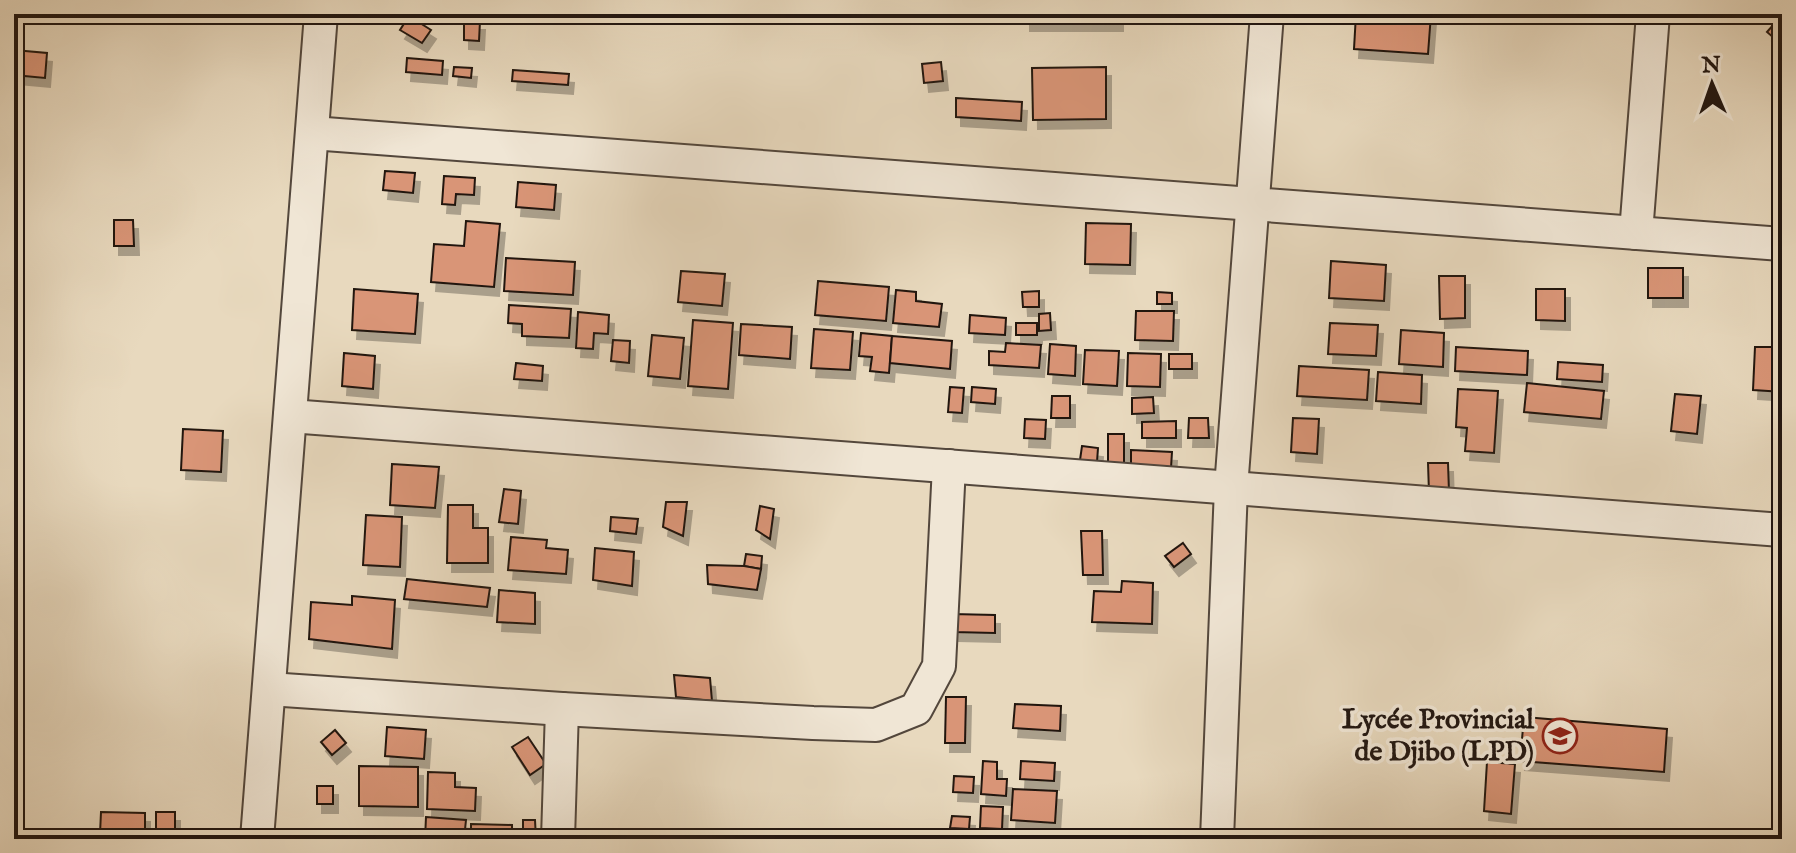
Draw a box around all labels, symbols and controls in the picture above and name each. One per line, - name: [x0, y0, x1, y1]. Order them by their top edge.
- north arrow: [1672, 44, 1752, 124]
- text: N: [1700, 52, 1721, 80]
- place label: Lycée Provincial de Djibo (LPD): [1342, 703, 1535, 770]
- school or university icon: Lycée Provincial de Djibo (LPD): [1541, 717, 1579, 755]

